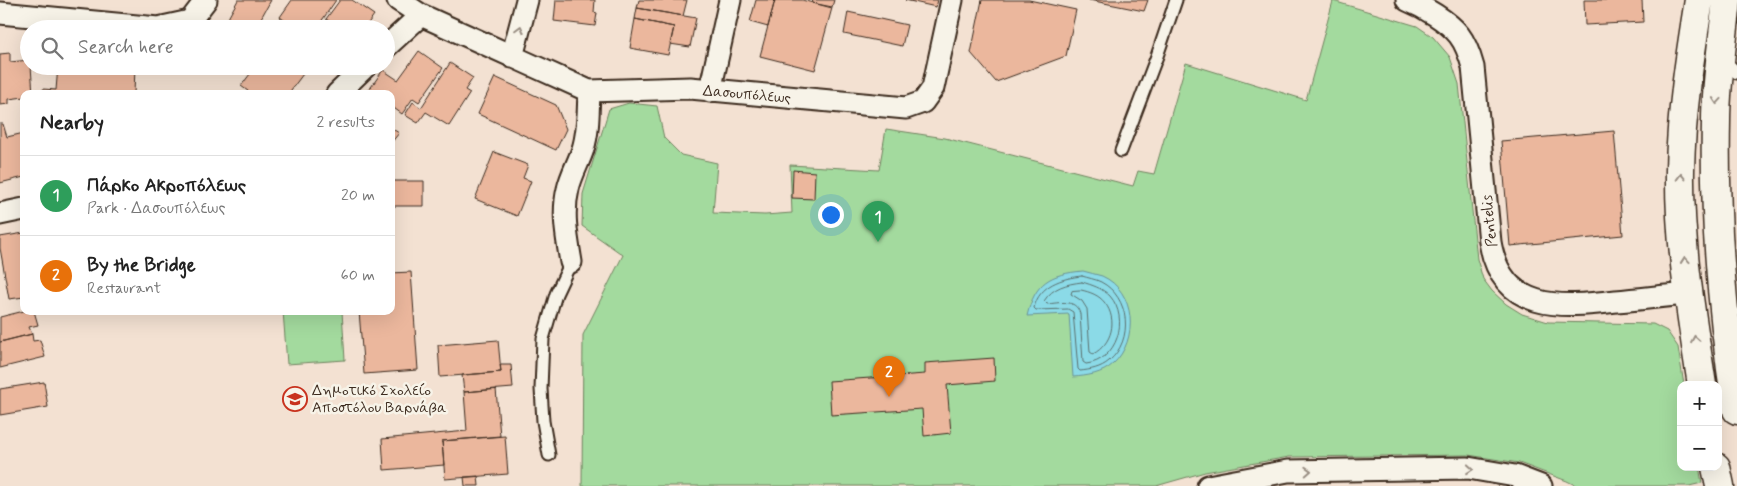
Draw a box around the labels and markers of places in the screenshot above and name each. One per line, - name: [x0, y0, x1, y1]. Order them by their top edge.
- pin: 1: [862, 201, 894, 242]
- pin: 2: [873, 356, 905, 397]
- place label: Δημοτικό Σχολείο Αποστόλου Βαρνάβα: [312, 381, 447, 418]
- school or university icon: Δημοτικό Σχολείο Αποστόλου Βαρνάβα: [282, 386, 308, 412]

